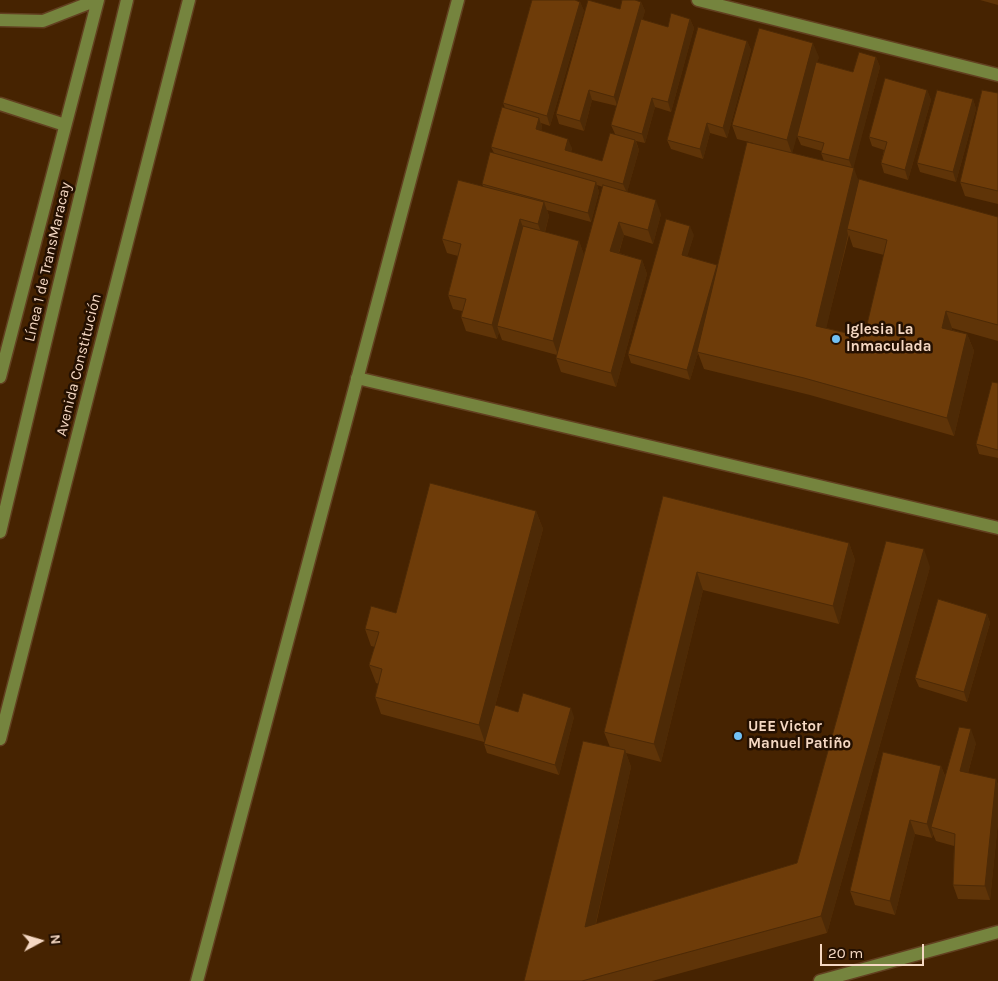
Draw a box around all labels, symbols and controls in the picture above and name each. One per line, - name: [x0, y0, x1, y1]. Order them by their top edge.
- street label: Línea 1 de TransMaracay: [21, 180, 75, 344]
- street label: Avenida Constitución: [53, 292, 105, 438]
- place label: Iglesia La Inmaculada: [846, 321, 932, 356]
- marker: Iglesia La Inmaculada: [830, 333, 842, 345]
- place label: UEE Victor Manuel Patiño: [748, 718, 851, 753]
- marker: UEE Victor Manuel Patiño: [732, 730, 744, 742]
- north arrow: [15, 916, 65, 966]
- text: N: [46, 933, 64, 945]
- scale bar: [823, 934, 927, 966]
- text: 20 m: [828, 944, 863, 962]

